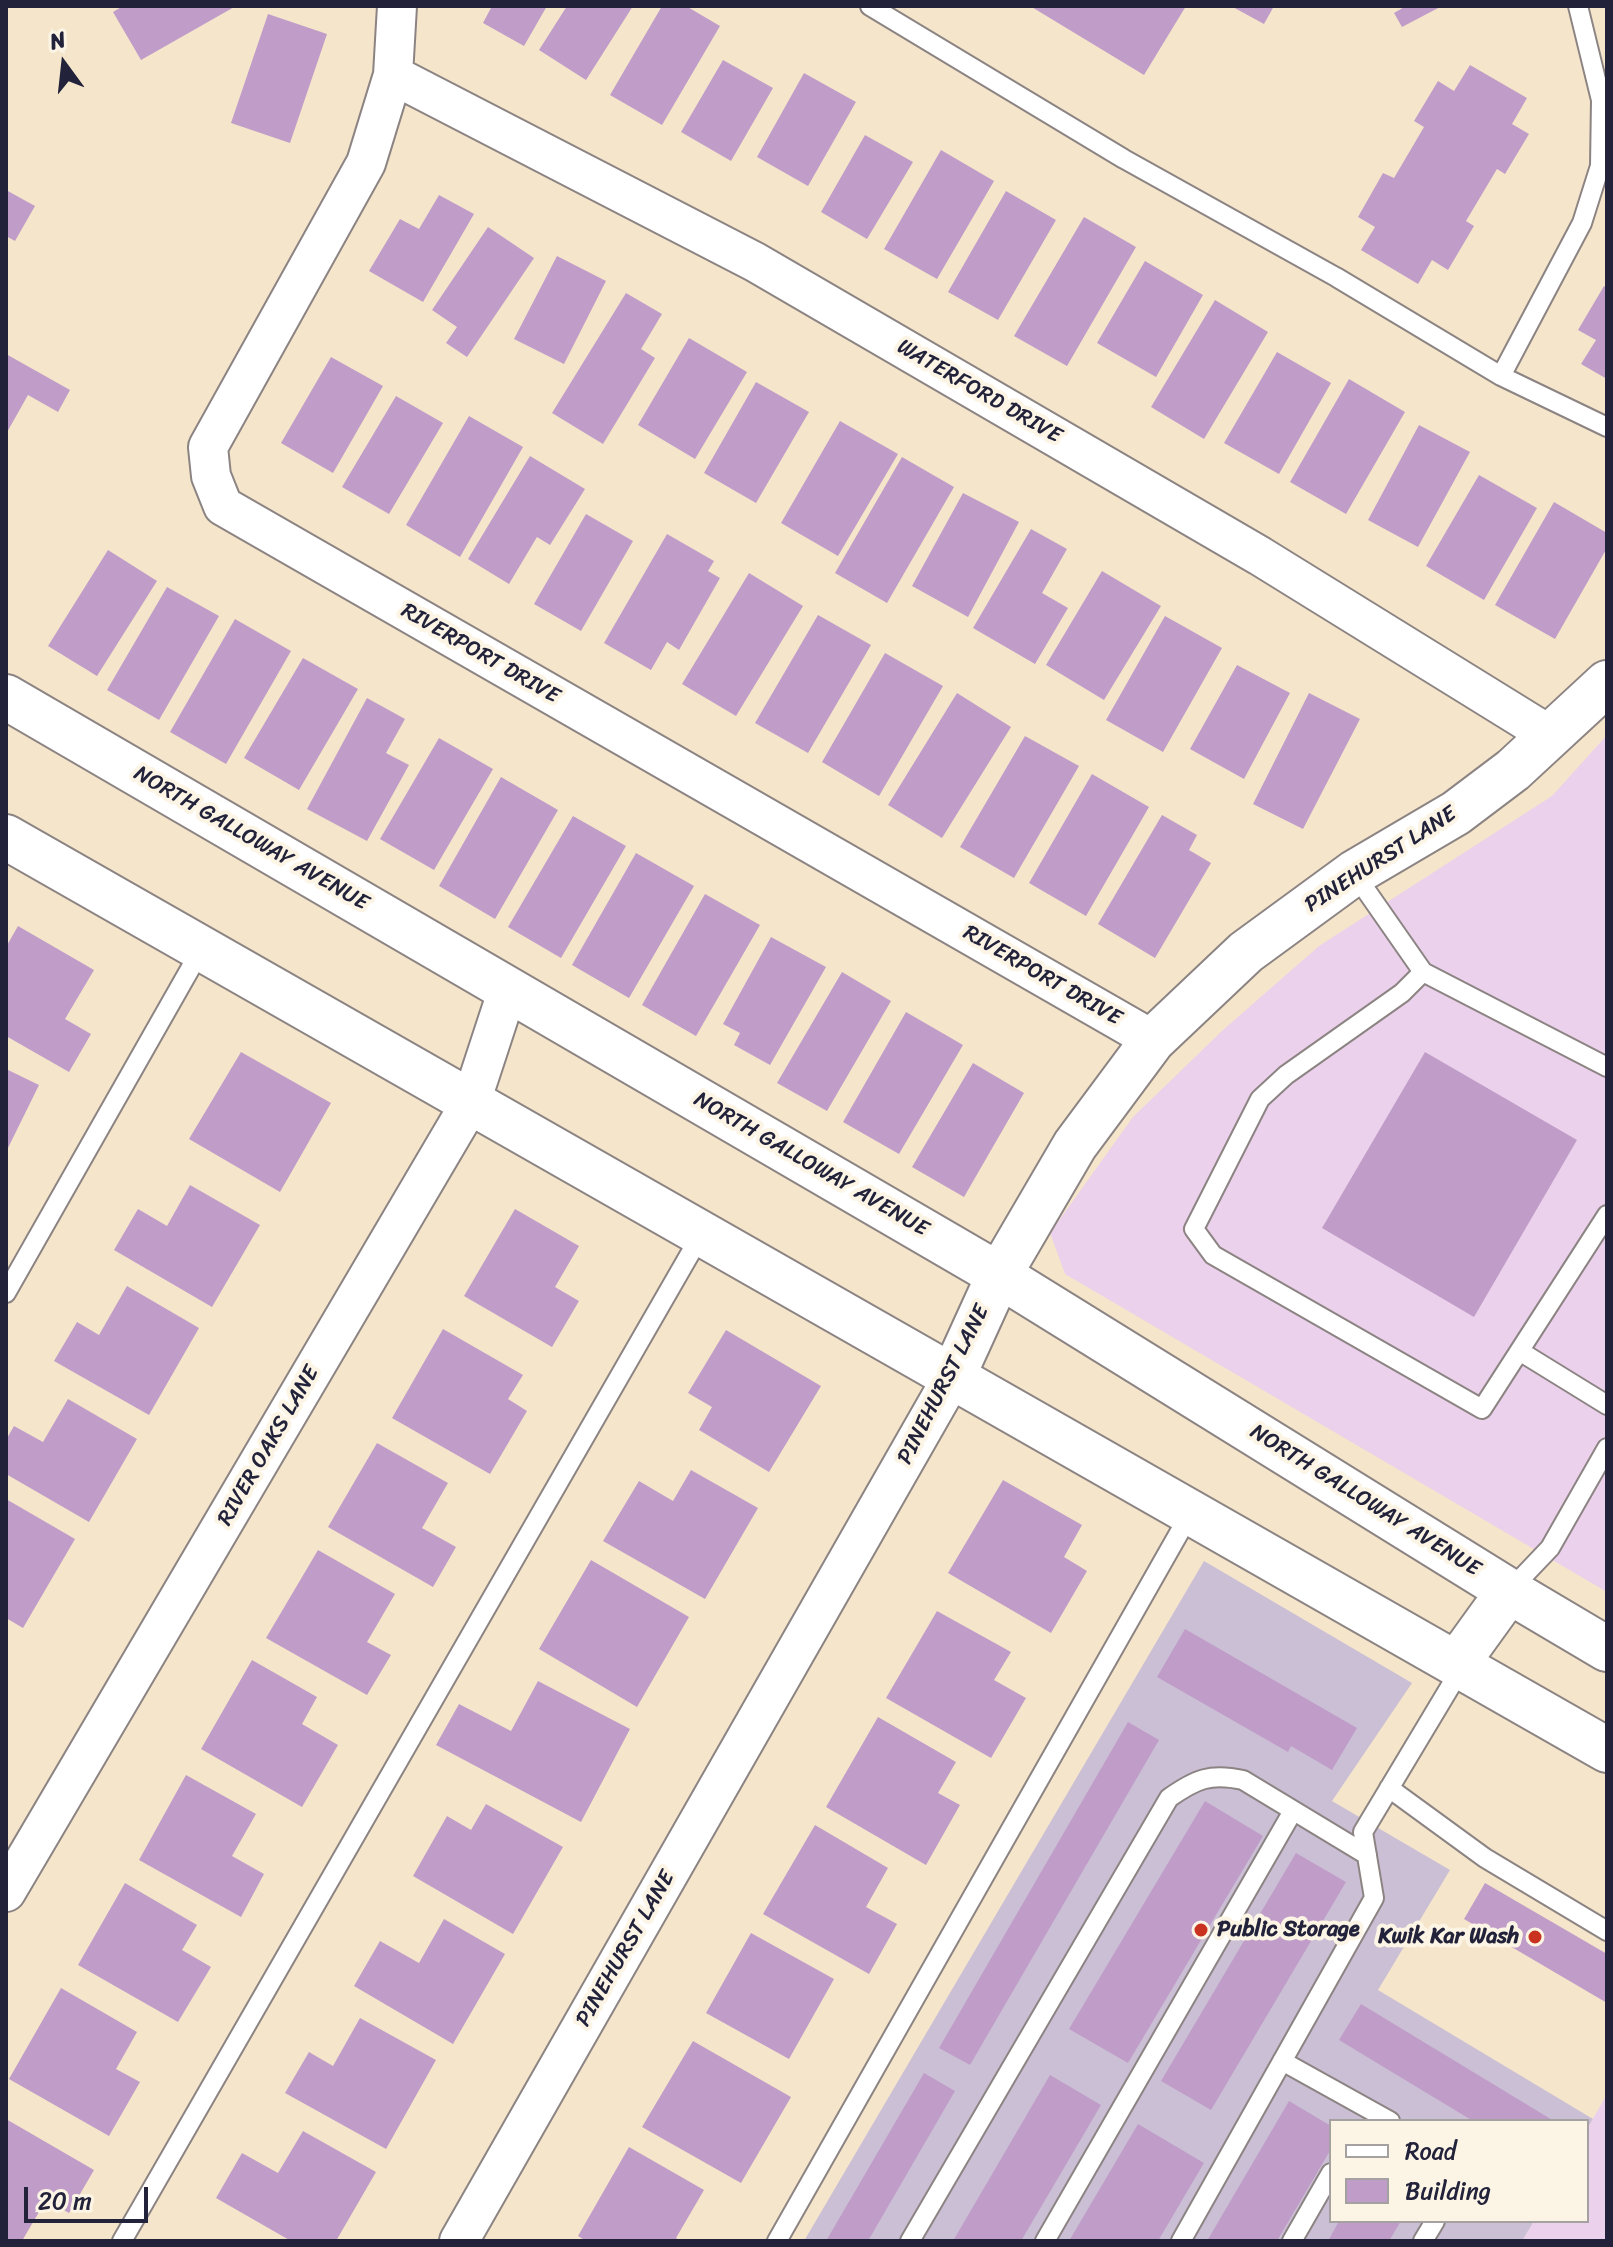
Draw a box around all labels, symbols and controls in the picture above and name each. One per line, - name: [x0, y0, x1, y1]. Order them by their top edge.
- text: N: [45, 20, 70, 61]
- north arrow: [24, 24, 104, 104]
- street label: WATERFORD DRIVE: [892, 334, 1066, 450]
- street label: RIVERPORT DRIVE: [396, 598, 564, 710]
- street label: NORTH GALLOWAY AVENUE: [129, 761, 373, 917]
- street label: PINEHURST LANE: [1300, 801, 1462, 919]
- street label: RIVERPORT DRIVE: [958, 920, 1126, 1032]
- street label: NORTH GALLOWAY AVENUE: [689, 1087, 933, 1243]
- street label: PINEHURST LANE: [892, 1301, 996, 1469]
- street label: RIVER OAKS LANE: [213, 1361, 325, 1531]
- street label: NORTH GALLOWAY AVENUE: [1245, 1419, 1485, 1583]
- street label: PINEHURST LANE: [571, 1866, 681, 2032]
- place label: Public Storage: [1217, 1917, 1360, 1943]
- marker: Public Storage: [1192, 1921, 1210, 1939]
- place label: Kwik Kar Wash: [1378, 1924, 1519, 1950]
- marker: Kwik Kar Wash: [1526, 1928, 1544, 1946]
- legend: [1329, 2119, 1589, 2223]
- text: Road: [1405, 2130, 1456, 2172]
- text: Building: [1405, 2170, 1491, 2212]
- scale bar: [28, 2171, 152, 2221]
- text: 20 m: [38, 2180, 92, 2222]

